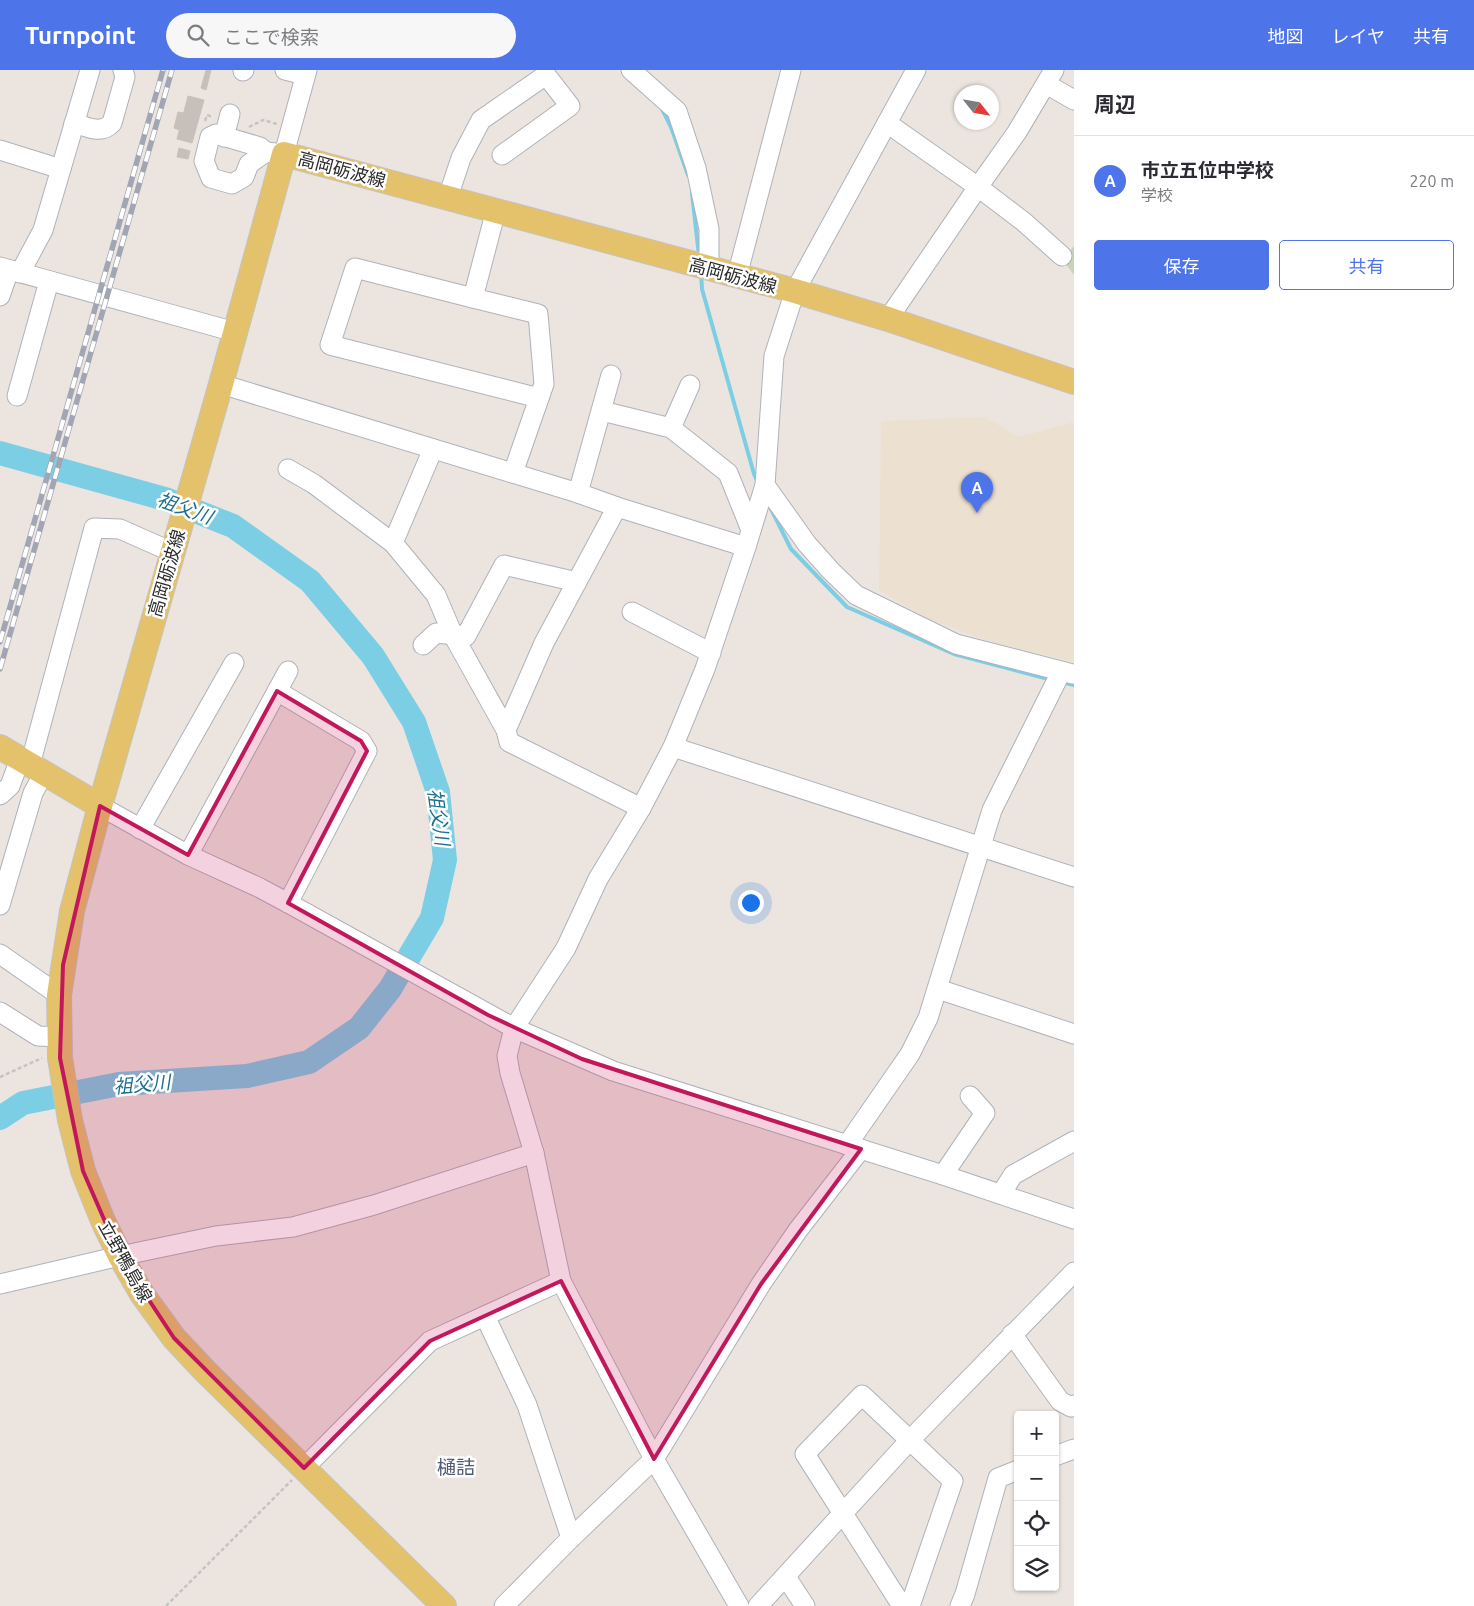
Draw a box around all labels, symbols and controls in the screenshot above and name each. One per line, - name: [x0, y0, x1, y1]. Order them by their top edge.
- search box: [166, 13, 516, 58]
- icon: search: [184, 21, 212, 49]
- text: Turnpoint: [25, 22, 136, 49]
- text: ここで検索: [224, 26, 319, 48]
- text: 地図: [1268, 26, 1304, 46]
- text: レイヤ: [1332, 26, 1385, 46]
- text: 共有: [1413, 26, 1449, 46]
- north arrow: [954, 85, 999, 130]
- text: 周辺: [1094, 92, 1136, 116]
- street label: 高岡砺波線: [296, 148, 388, 190]
- text: 市立五位中学校: [1141, 159, 1274, 181]
- text: A: [1104, 172, 1116, 190]
- text: 220 m: [1409, 172, 1454, 190]
- text: 学校: [1141, 186, 1173, 204]
- button: 保存: [1094, 240, 1269, 290]
- button: 共有: [1279, 240, 1454, 290]
- street label: 高岡砺波線: [687, 254, 779, 296]
- pin: A: [961, 472, 993, 513]
- water label: 祖父川: [154, 488, 217, 529]
- street label: 高岡砺波線: [144, 527, 188, 619]
- water label: 祖父川: [424, 787, 454, 849]
- your location: [738, 890, 764, 916]
- water label: 祖父川: [113, 1070, 173, 1097]
- street label: 立野鴨島線: [95, 1217, 157, 1305]
- map controls: [1014, 1411, 1059, 1591]
- button: +: [1014, 1411, 1059, 1456]
- district label: 樋詰: [437, 1456, 475, 1478]
- button: −: [1014, 1456, 1059, 1501]
- button: locate: [1014, 1501, 1059, 1546]
- button: layers: [1014, 1546, 1059, 1591]

